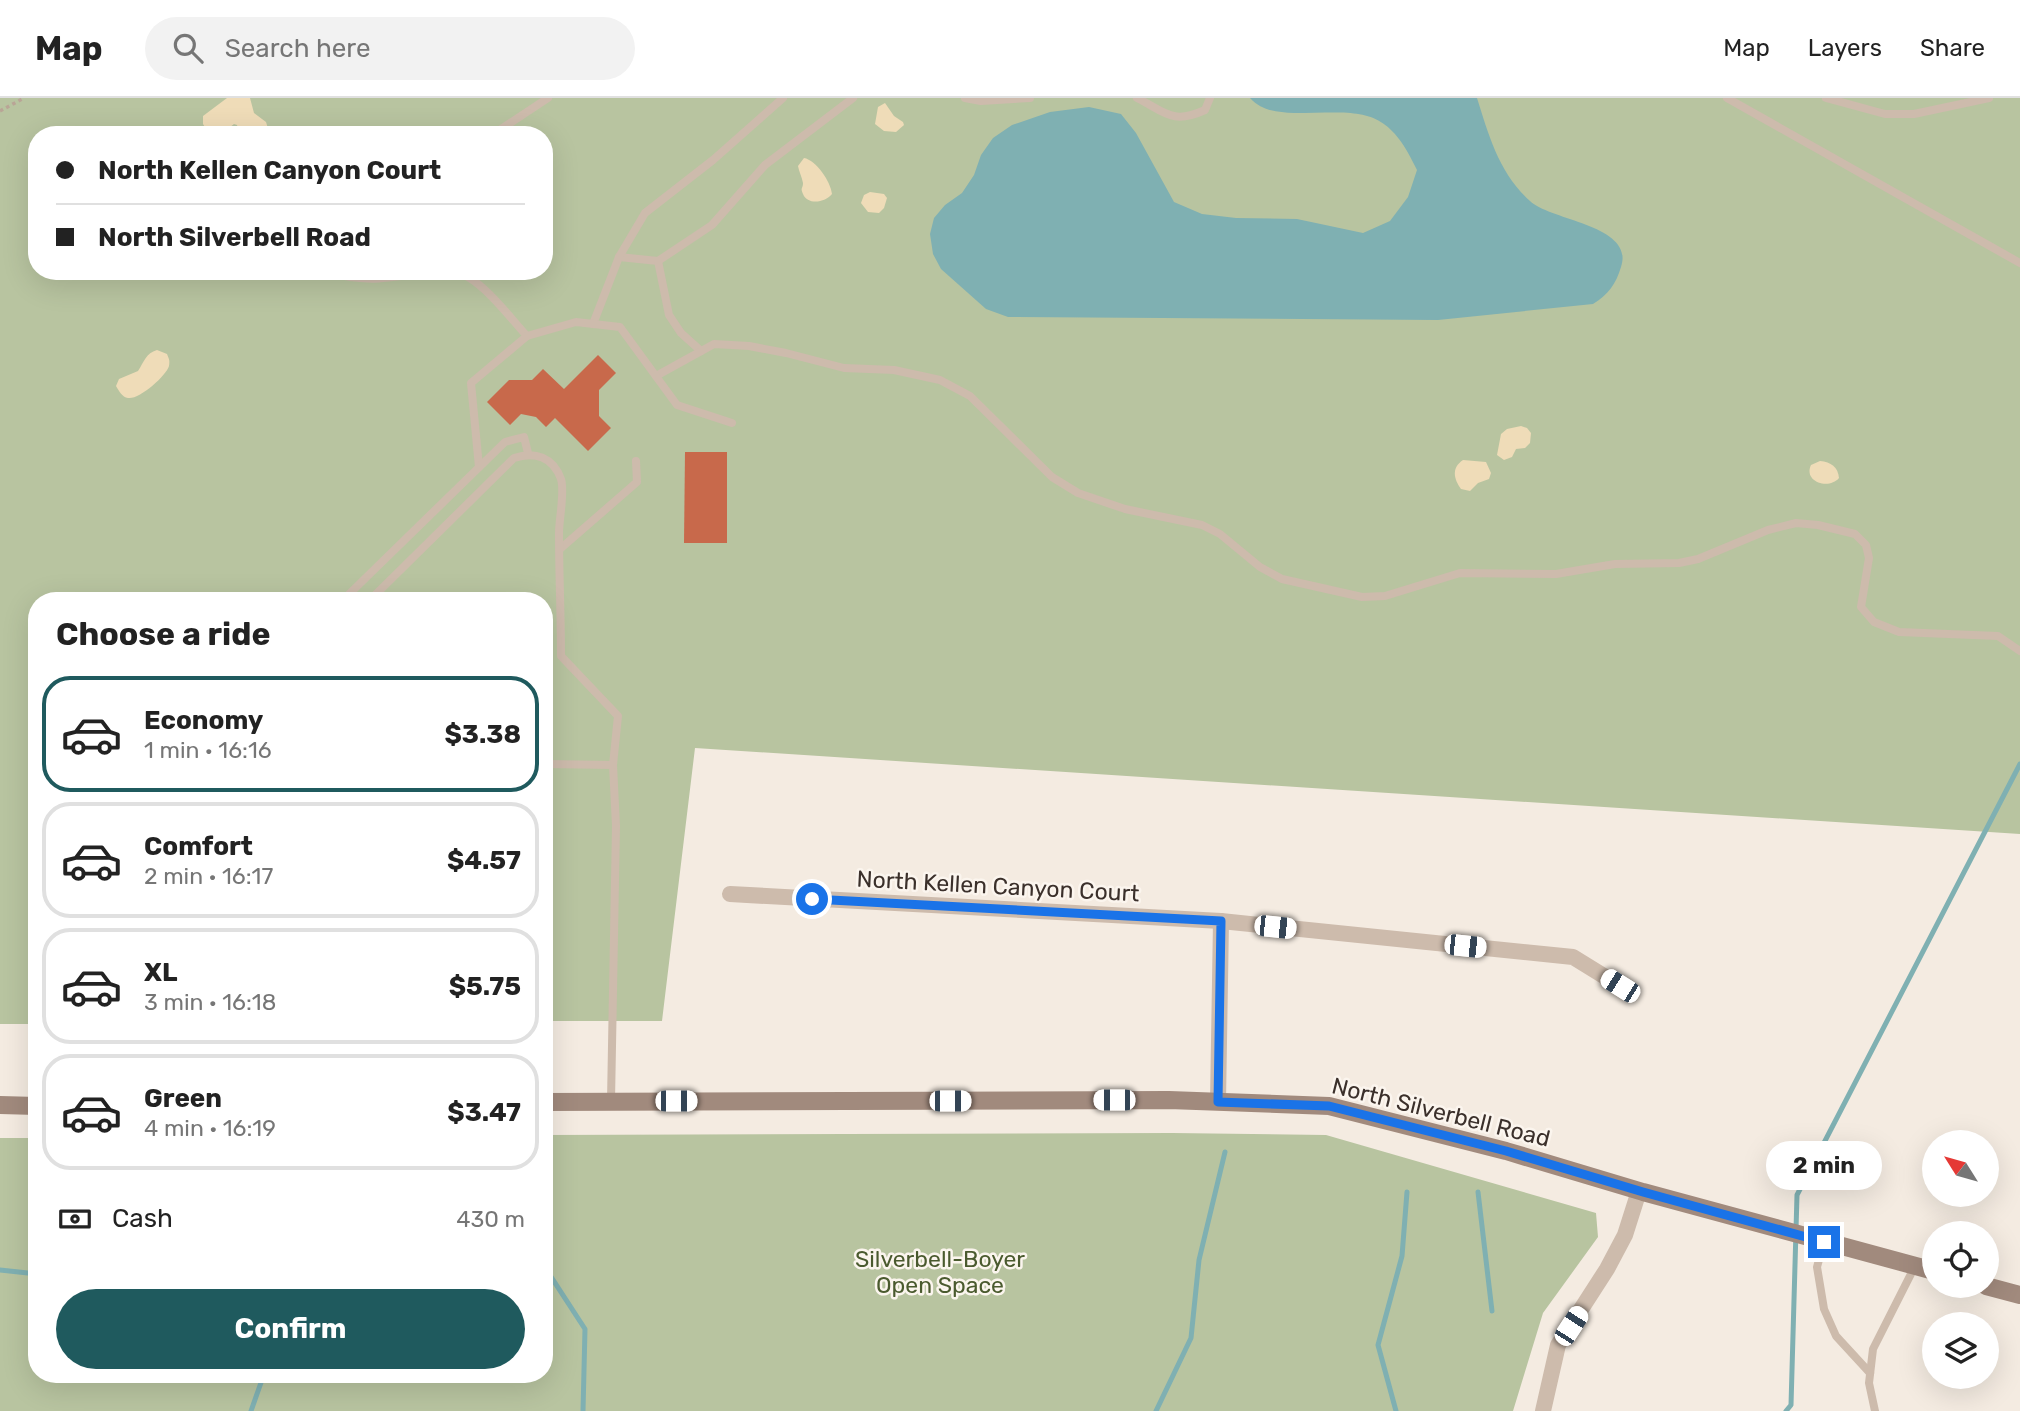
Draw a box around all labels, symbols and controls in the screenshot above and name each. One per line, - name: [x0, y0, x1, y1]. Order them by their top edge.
- search box: [145, 17, 635, 80]
- text: Map: [35, 29, 103, 68]
- icon: search: [169, 29, 207, 67]
- text: Search here: [225, 33, 370, 64]
- text: Map: [1723, 34, 1770, 62]
- text: Layers: [1808, 34, 1882, 62]
- text: Share: [1920, 34, 1985, 62]
- text: North Kellen Canyon Court: [98, 155, 441, 186]
- text: North Silverbell Road: [98, 222, 371, 253]
- text: Choose a ride: [56, 615, 270, 653]
- icon: car: [60, 703, 123, 766]
- text: Economy: [144, 705, 263, 736]
- text: $3.38: [444, 719, 521, 750]
- text: 1 min · 16:16: [144, 736, 272, 764]
- icon: car: [60, 829, 123, 892]
- text: Comfort: [144, 831, 253, 862]
- text: $4.57: [447, 845, 521, 876]
- text: 2 min · 16:17: [144, 862, 273, 890]
- street label: North Kellen Canyon Court: [856, 865, 1140, 907]
- route start: [796, 883, 828, 915]
- car: [1254, 914, 1297, 940]
- car: [1444, 933, 1487, 959]
- icon: car: [60, 955, 123, 1018]
- text: XL: [144, 957, 177, 988]
- car: [1597, 966, 1644, 1006]
- text: $5.75: [449, 971, 521, 1002]
- text: 3 min · 16:18: [144, 988, 276, 1016]
- street label: North Silverbell Road: [1329, 1071, 1553, 1153]
- icon: car: [60, 1081, 123, 1144]
- text: Green: [144, 1083, 222, 1114]
- car: [1094, 1090, 1136, 1111]
- car: [656, 1091, 698, 1112]
- car: [930, 1091, 972, 1112]
- text: $3.47: [447, 1097, 521, 1128]
- text: 4 min · 16:19: [144, 1114, 276, 1142]
- north arrow: [1922, 1130, 1998, 1208]
- map controls: [1922, 1130, 1999, 1389]
- callout: 2 min: [1766, 1140, 1882, 1190]
- text: 2 min: [1793, 1151, 1855, 1179]
- icon: cash: [56, 1200, 94, 1238]
- text: Cash: [112, 1203, 173, 1234]
- text: 430 m: [456, 1205, 525, 1233]
- button: locate: [1922, 1221, 1999, 1298]
- route end: [1808, 1226, 1840, 1258]
- park label: Silverbell-Boyer Open Space: [855, 1245, 1025, 1299]
- button: Confirm: [56, 1289, 525, 1369]
- car: [1551, 1303, 1592, 1349]
- button: layers: [1922, 1312, 1999, 1389]

